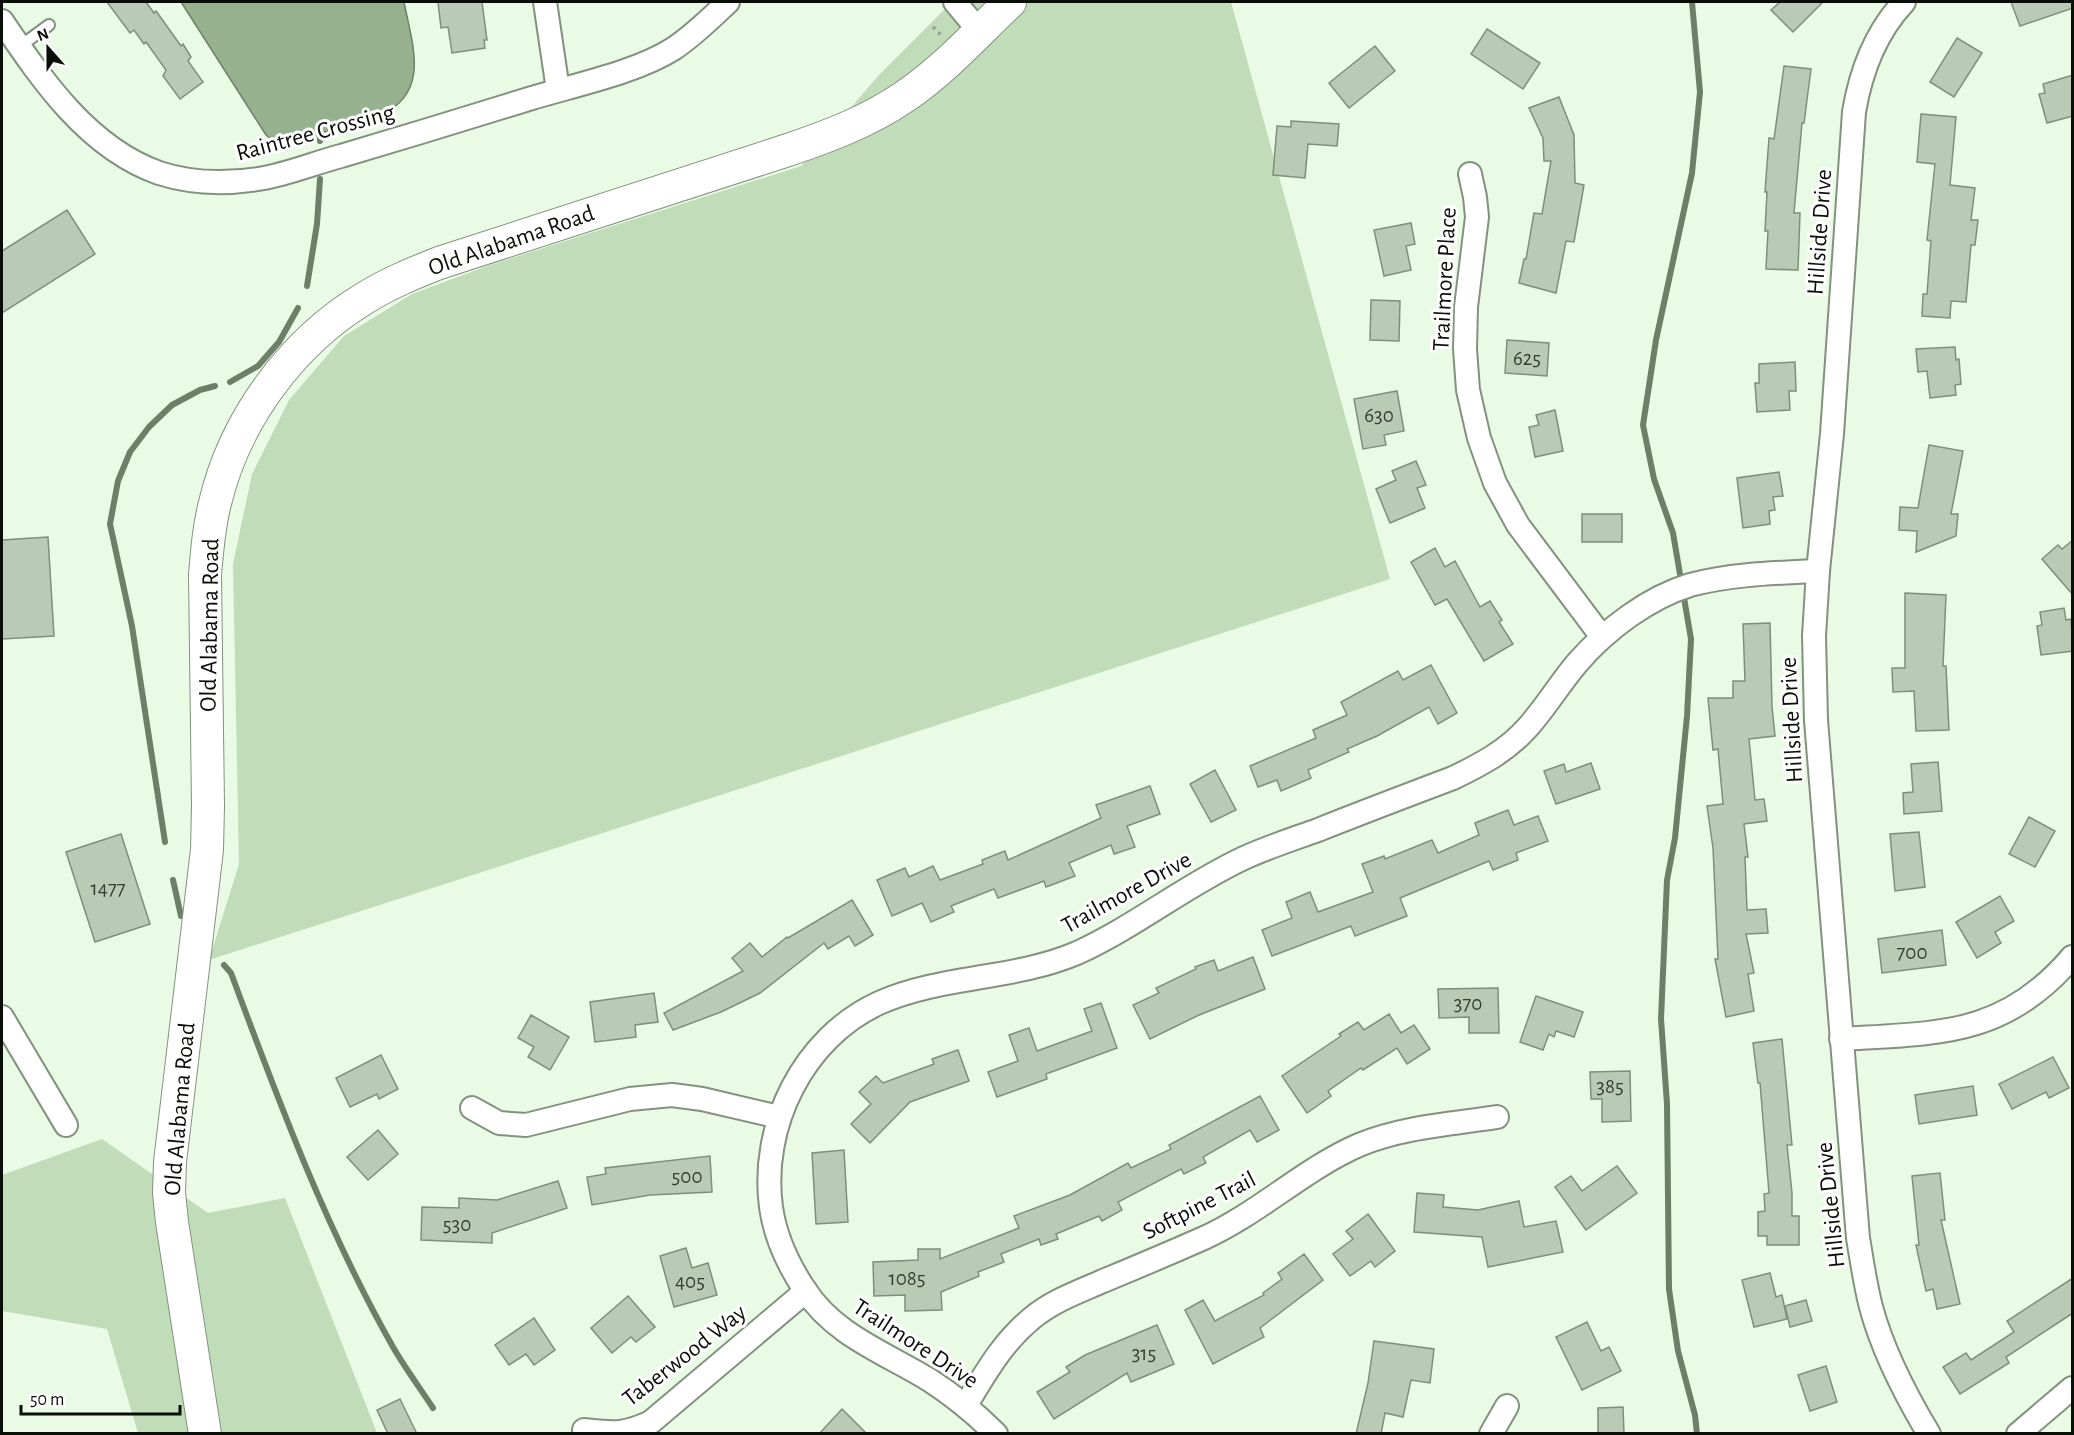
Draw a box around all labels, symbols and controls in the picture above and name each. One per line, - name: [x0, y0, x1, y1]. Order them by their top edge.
- north arrow: [18, 18, 78, 78]
- text: N: [35, 25, 51, 44]
- street label: Raintree Crossing: [234, 100, 397, 166]
- street label: Hillside Drive: [1804, 168, 1836, 296]
- street label: Old Alabama Road: [425, 201, 597, 281]
- street label: Trailmore Place: [1429, 207, 1461, 352]
- house number: 625: [1513, 348, 1541, 369]
- house number: 630: [1364, 405, 1394, 426]
- street label: Old Alabama Road: [196, 538, 224, 712]
- street label: Hillside Drive: [1777, 656, 1807, 784]
- street label: Trailmore Drive: [1058, 847, 1195, 938]
- house number: 1477: [91, 878, 126, 899]
- house number: 700: [1897, 942, 1927, 963]
- house number: 370: [1454, 993, 1482, 1014]
- street label: Old Alabama Road: [160, 1022, 200, 1197]
- house number: 385: [1596, 1076, 1624, 1097]
- street label: Hillside Drive: [1812, 1141, 1850, 1269]
- house number: 500: [672, 1166, 702, 1187]
- street label: Softpine Trail: [1139, 1167, 1260, 1245]
- house number: 530: [443, 1214, 471, 1235]
- house number: 1085: [888, 1268, 926, 1289]
- house number: 405: [675, 1271, 705, 1292]
- street label: Trailmore Drive: [849, 1295, 982, 1393]
- street label: Taberwood Way: [618, 1300, 751, 1411]
- house number: 315: [1132, 1343, 1156, 1364]
- scale bar: [21, 1378, 180, 1416]
- text: 50 m: [30, 1391, 64, 1409]

